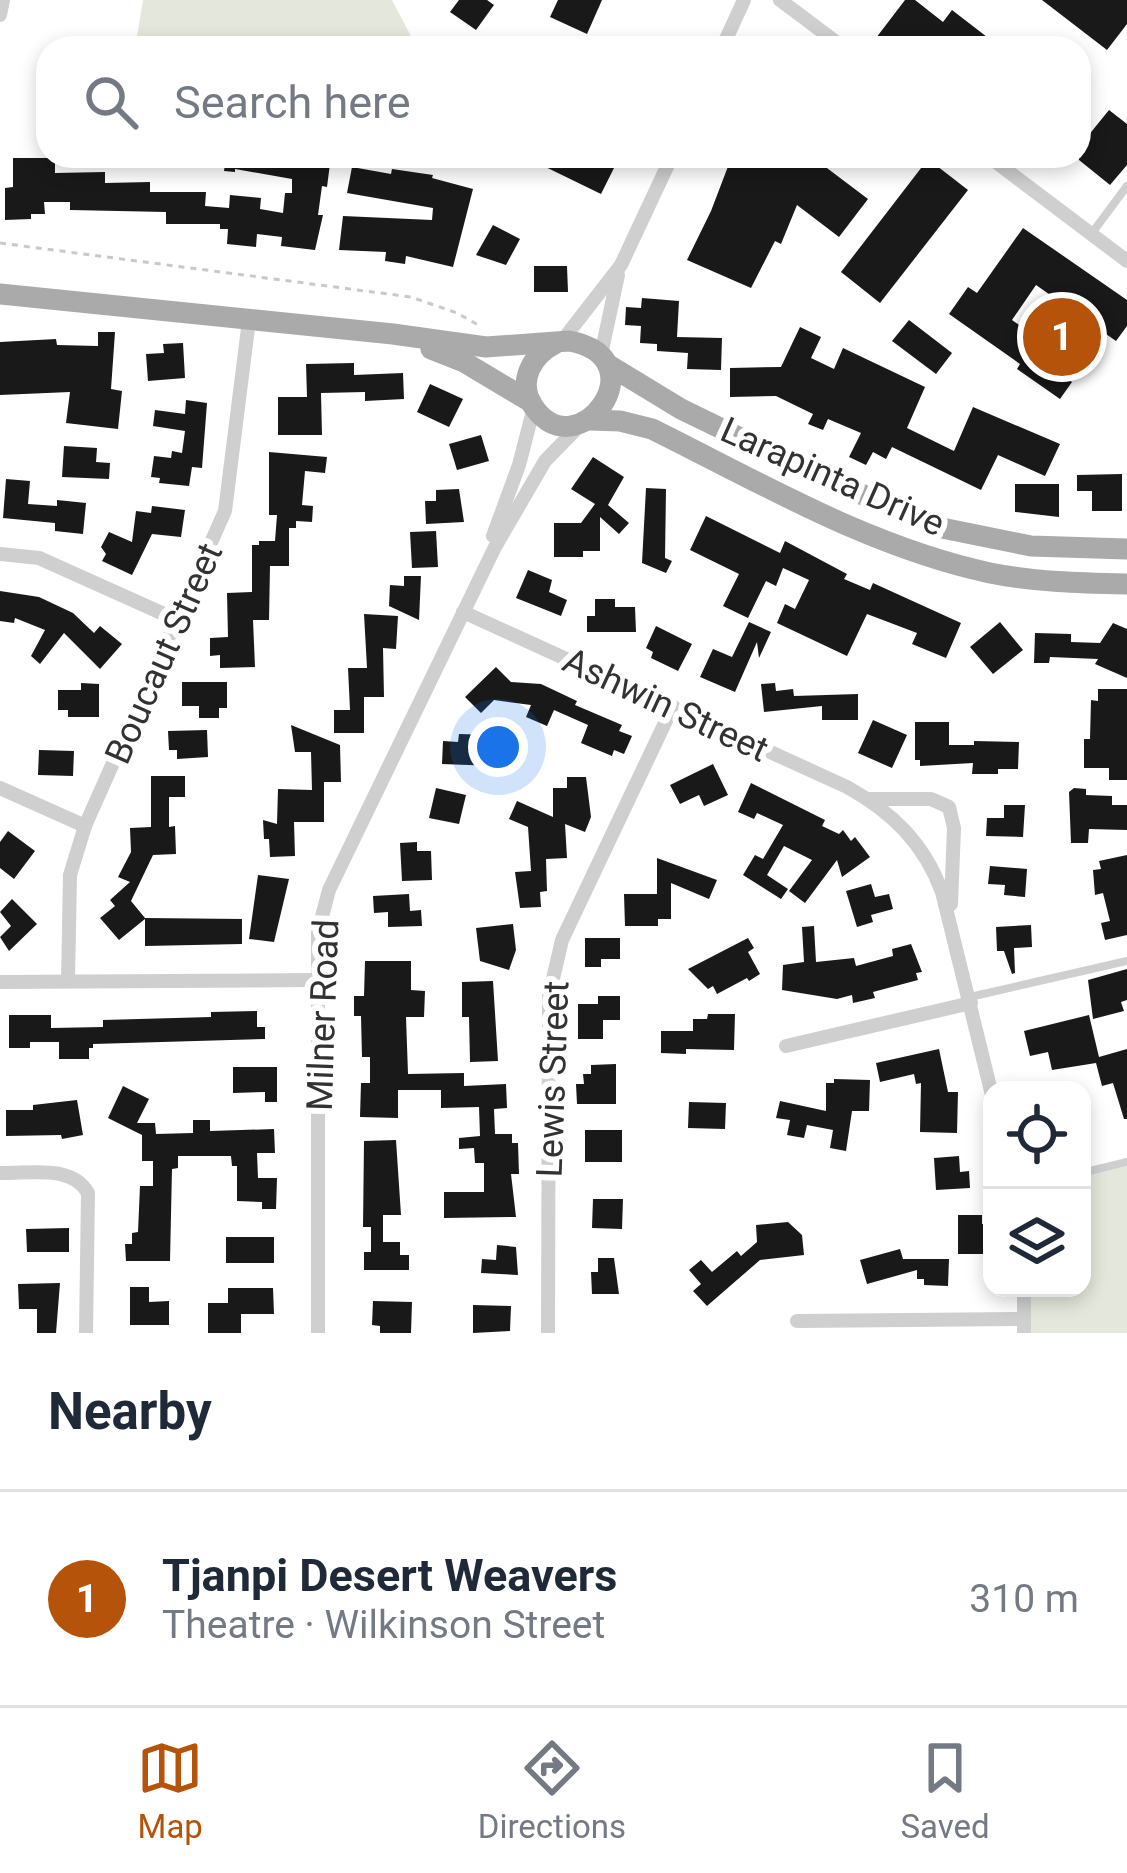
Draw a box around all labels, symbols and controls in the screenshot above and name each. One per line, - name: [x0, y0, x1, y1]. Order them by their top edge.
- search box: [36, 36, 1091, 168]
- icon: search: [78, 69, 144, 135]
- text: Search here: [174, 76, 411, 129]
- pin: 1: [1023, 292, 1101, 382]
- street label: Larapinta Drive: [714, 409, 951, 545]
- street label: Boucaut Street: [97, 537, 231, 770]
- street label: Ashwin Street: [556, 639, 775, 771]
- your location: [468, 717, 528, 777]
- street label: Milner Road: [299, 919, 347, 1112]
- street label: Lewis Street: [529, 980, 577, 1178]
- map controls: [983, 1081, 1091, 1297]
- button: locate: [983, 1081, 1091, 1189]
- button: layers: [983, 1189, 1091, 1297]
- text: Nearby: [48, 1382, 212, 1441]
- text: Tjanpi Desert Weavers: [162, 1549, 617, 1602]
- text: 1: [76, 1576, 98, 1622]
- text: 310 m: [969, 1576, 1079, 1622]
- text: Theatre · Wilkinson Street: [162, 1602, 605, 1648]
- tab: Map: [137, 1735, 203, 1846]
- tab: Directions: [478, 1735, 626, 1846]
- tab: Saved: [901, 1735, 990, 1846]

